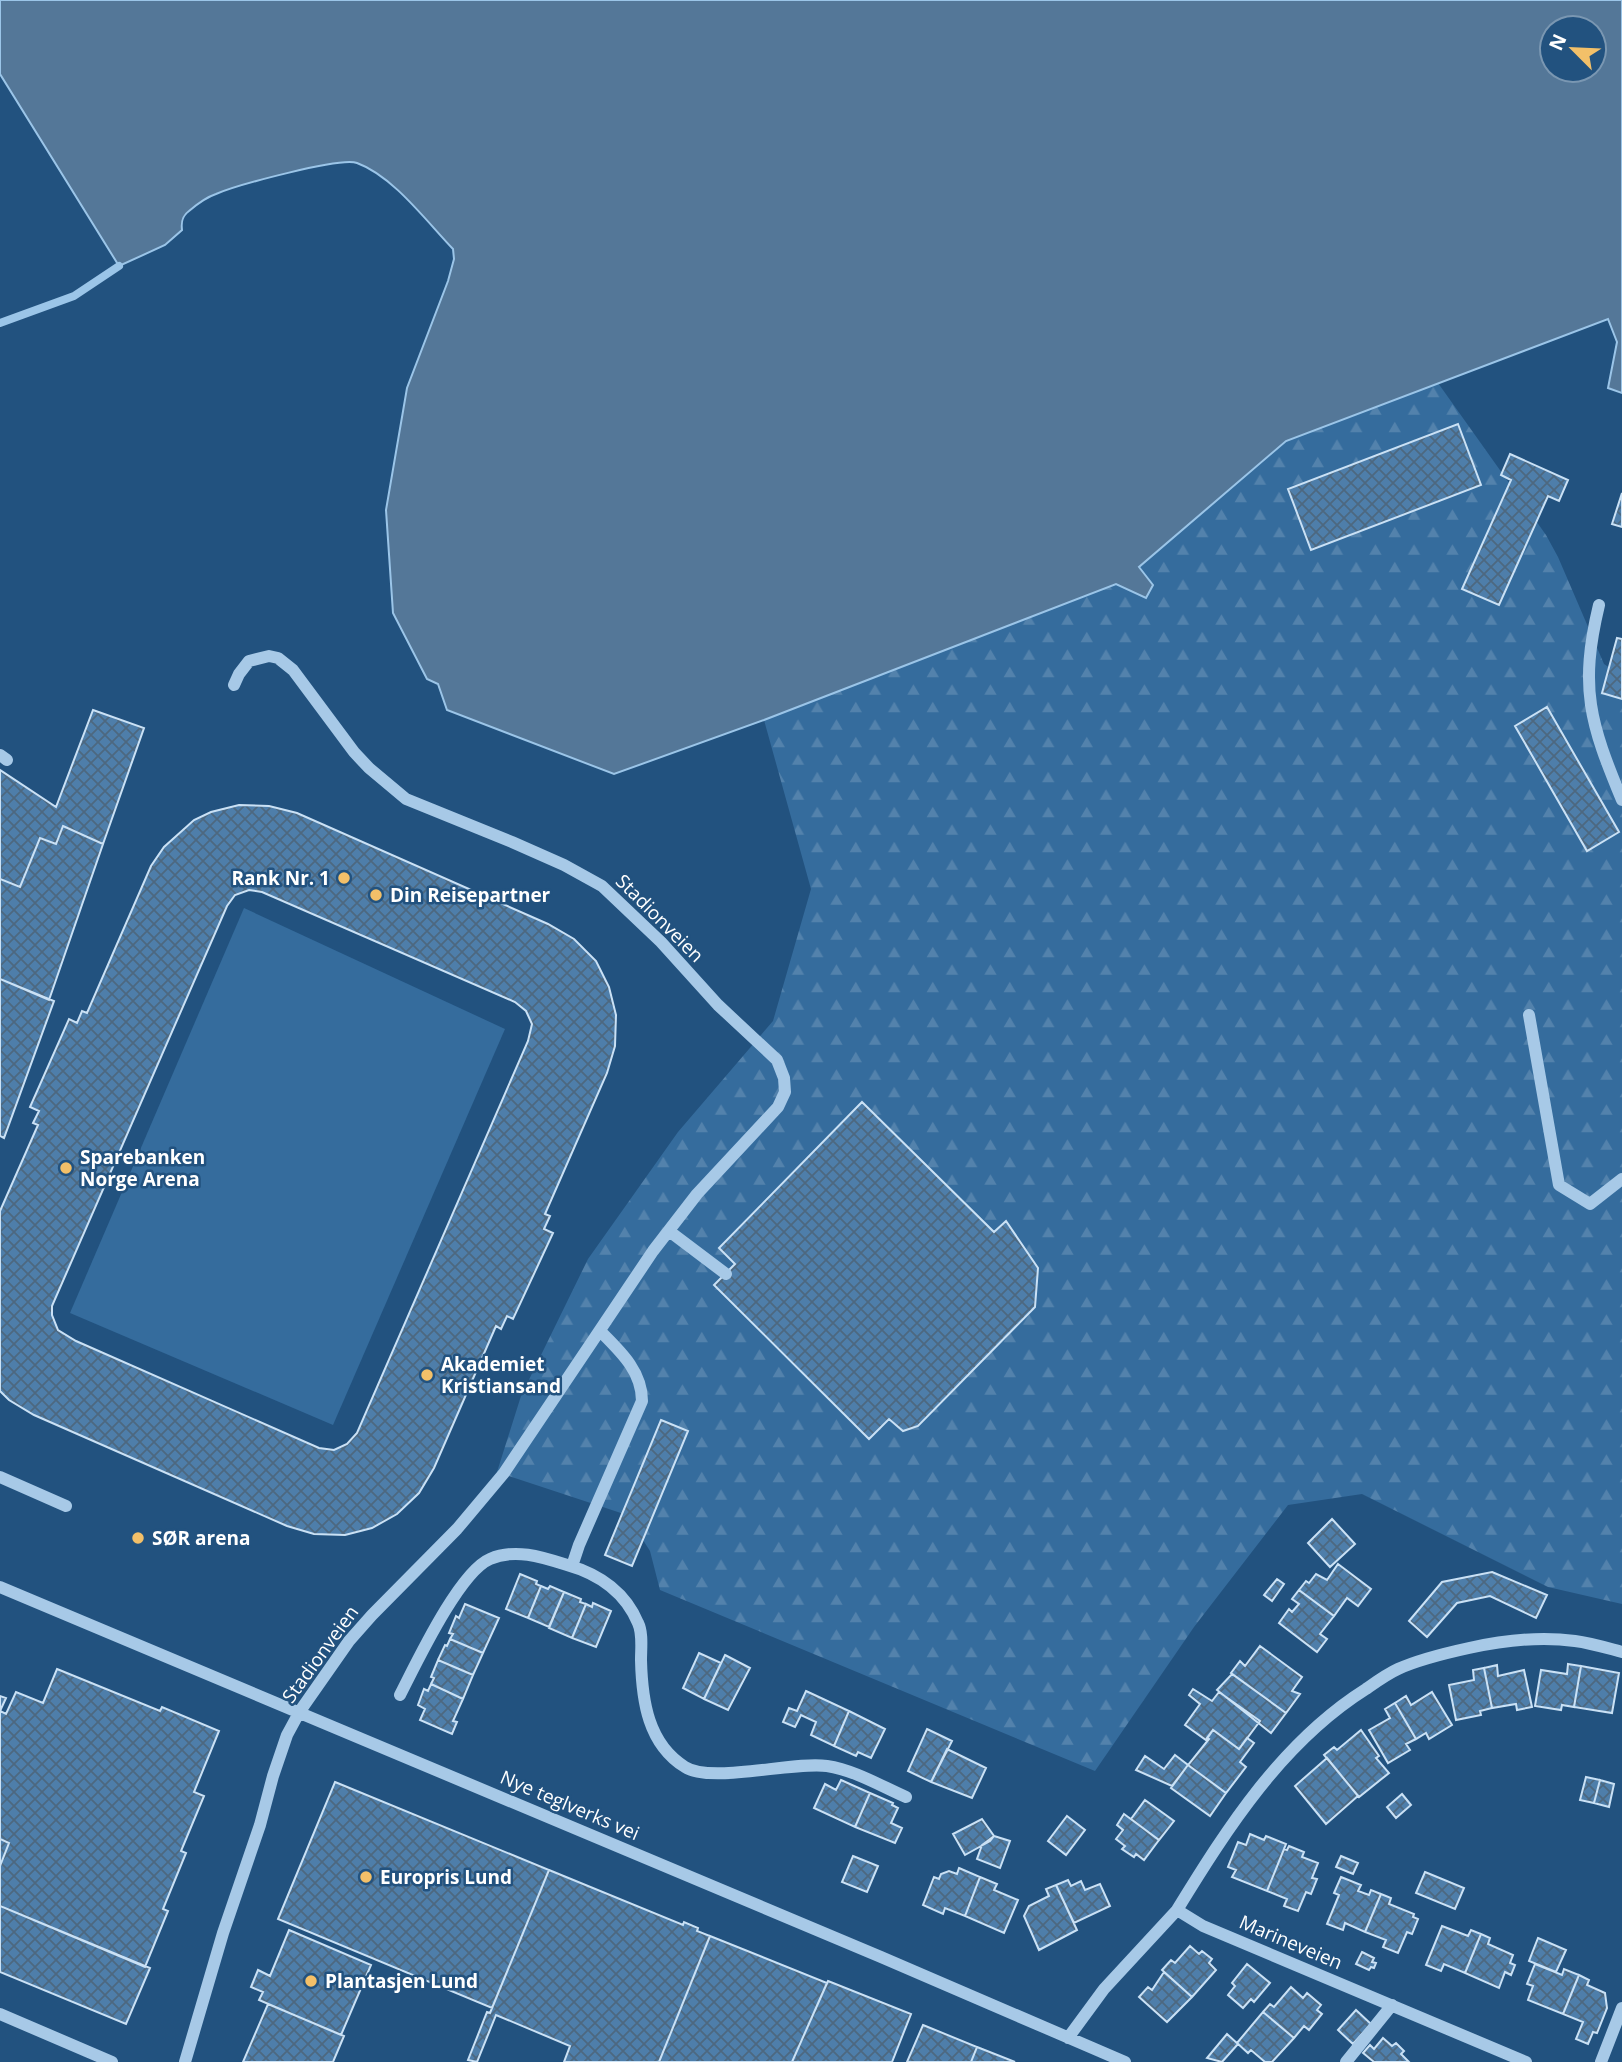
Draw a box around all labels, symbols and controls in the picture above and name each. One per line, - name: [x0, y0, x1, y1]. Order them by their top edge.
- north arrow: [1538, 14, 1608, 84]
- text: N: [1542, 30, 1572, 54]
- place label: Rank Nr. 1: [231, 865, 330, 891]
- street label: Stadionveien: [610, 868, 710, 968]
- marker: Rank Nr. 1: [336, 870, 352, 886]
- place label: Din Reisepartner: [390, 882, 551, 908]
- marker: Din Reisepartner: [368, 887, 384, 903]
- place label: Sparebanken Norge Arena: [80, 1144, 205, 1192]
- marker: Sparebanken Norge Arena: [58, 1160, 74, 1176]
- place label: Akademiet Kristiansand: [441, 1351, 561, 1399]
- marker: Akademiet Kristiansand: [419, 1367, 435, 1383]
- place label: SØR arena: [152, 1525, 250, 1551]
- marker: SØR arena: [130, 1530, 146, 1546]
- street label: Stadionveien: [276, 1600, 364, 1708]
- street label: Nye teglverks vei: [496, 1764, 644, 1846]
- place label: Europris Lund: [380, 1864, 512, 1890]
- marker: Europris Lund: [358, 1869, 374, 1885]
- street label: Marineveien: [1235, 1909, 1347, 1975]
- place label: Plantasjen Lund: [325, 1968, 478, 1994]
- marker: Plantasjen Lund: [303, 1973, 319, 1989]

